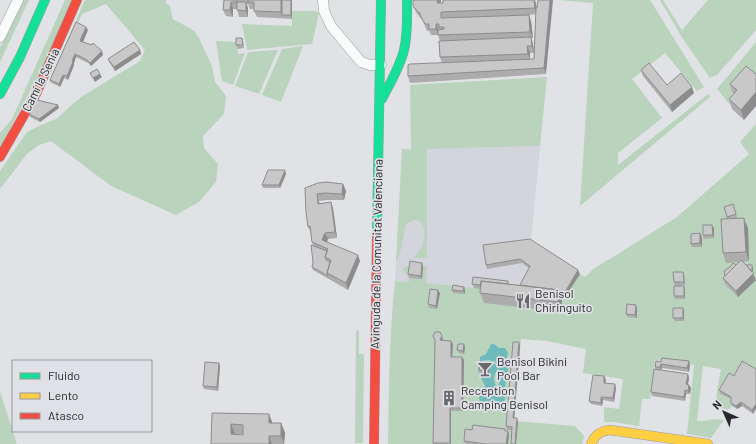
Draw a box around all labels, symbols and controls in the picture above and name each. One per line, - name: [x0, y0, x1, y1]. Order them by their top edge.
- street label: Camí la Senia: [19, 46, 61, 113]
- street label: Avinguda de la Comunitat Valenciana: [367, 159, 385, 349]
- place label: Benisol Chiringuito: [535, 286, 592, 314]
- restaurant icon: Benisol Chiringuito: [514, 292, 532, 310]
- place label: Benisol Bikini Pool Bar: [497, 354, 567, 382]
- legend: [12, 360, 152, 432]
- bar icon: Benisol Bikini Pool Bar: [476, 360, 494, 378]
- text: Fluido: [48, 368, 80, 382]
- place label: Reception Camping Benisol: [461, 383, 548, 411]
- text: Lento: [48, 388, 78, 402]
- building icon: Reception Camping Benisol: [440, 389, 458, 407]
- north arrow: [704, 392, 744, 432]
- text: N: [709, 397, 724, 412]
- text: Atasco: [48, 408, 84, 422]

